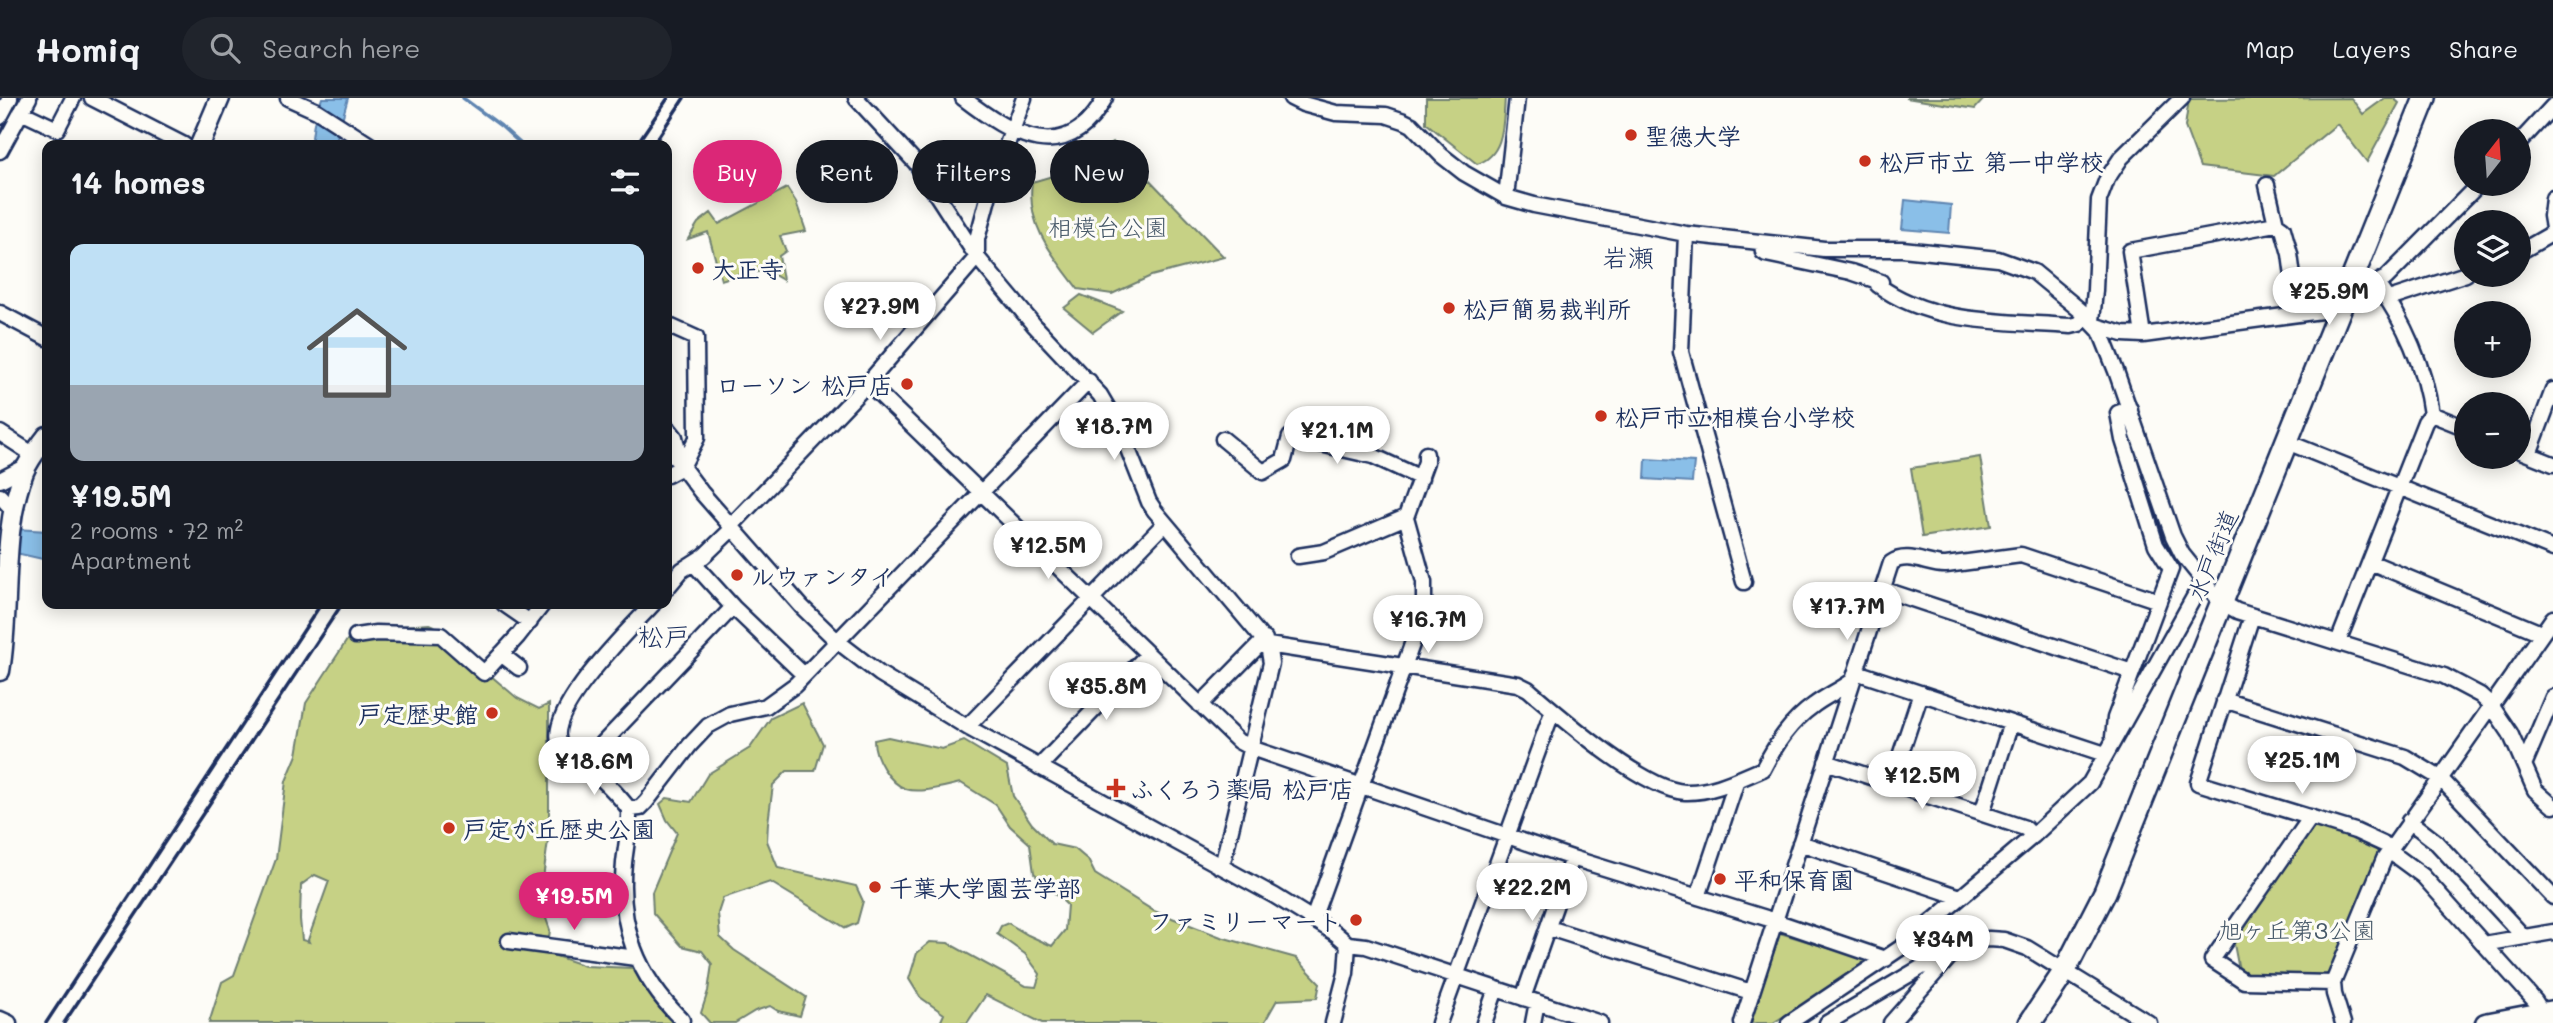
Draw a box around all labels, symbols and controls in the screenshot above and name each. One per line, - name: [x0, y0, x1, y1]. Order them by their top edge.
- search box: [182, 17, 672, 80]
- text: Homiq: [35, 27, 140, 70]
- icon: search: [206, 29, 244, 67]
- text: Search here: [262, 31, 420, 65]
- text: Map: [2246, 33, 2294, 64]
- text: Layers: [2332, 33, 2411, 64]
- text: Share: [2449, 33, 2518, 64]
- north arrow: [2454, 119, 2530, 196]
- map controls: [2454, 119, 2531, 469]
- place label: 聖徳大学: [1645, 120, 1741, 151]
- marker: 聖徳大学: [1623, 127, 1639, 143]
- chip: Buy: [693, 140, 782, 203]
- chip: Rent: [796, 140, 898, 203]
- chip: Filters: [912, 140, 1036, 203]
- chip: New: [1050, 140, 1149, 203]
- place label: 松戸市立 第一中学校: [1879, 146, 2104, 177]
- marker: 松戸市立 第一中学校: [1857, 153, 1873, 169]
- text: 14 homes: [70, 162, 206, 202]
- icon: filters: [606, 163, 644, 201]
- button: layers: [2454, 210, 2531, 287]
- park label: 相模台公園: [1048, 211, 1168, 242]
- district label: 岩瀬: [1602, 240, 1654, 274]
- place label: 大正寺: [712, 253, 784, 284]
- marker: 大正寺: [690, 260, 706, 276]
- pin: ¥25.9M: [2272, 268, 2386, 327]
- text: ¥25.9M: [2289, 275, 2369, 305]
- pin: ¥27.9M: [823, 282, 937, 342]
- icon: home: [294, 290, 420, 416]
- text: ¥27.9M: [840, 290, 920, 320]
- place label: 松戸簡易裁判所: [1463, 293, 1631, 324]
- marker: 松戸簡易裁判所: [1441, 300, 1457, 316]
- button: +: [2454, 301, 2531, 378]
- place label: ローソン 松戸店: [716, 369, 893, 400]
- marker: ローソン 松戸店: [899, 376, 915, 392]
- button: −: [2454, 392, 2531, 469]
- place label: 松戸市立相模台小学校: [1615, 401, 1855, 432]
- pin: ¥18.7M: [1057, 402, 1171, 462]
- pin: ¥21.1M: [1280, 406, 1394, 466]
- marker: 松戸市立相模台小学校: [1593, 408, 1609, 424]
- text: ¥18.7M: [1075, 410, 1153, 440]
- text: ¥21.1M: [1300, 414, 1374, 444]
- text: ¥19.5M: [70, 475, 172, 515]
- street label: 水戸街道: [2180, 505, 2244, 605]
- text: 2 rooms · 72 m²: [70, 515, 243, 545]
- pin: ¥12.5M: [991, 522, 1105, 581]
- text: ¥12.5M: [1009, 529, 1087, 559]
- text: Apartment: [70, 545, 192, 575]
- place label: ルウァンタイ: [751, 560, 894, 591]
- marker: ルウァンタイ: [729, 567, 745, 583]
- pin: ¥17.7M: [1790, 582, 1904, 642]
- text: ¥17.7M: [1809, 590, 1885, 620]
- pin: ¥16.7M: [1371, 596, 1485, 655]
- text: ¥16.7M: [1389, 603, 1467, 633]
- district label: 松戸: [638, 619, 690, 653]
- pin: ¥35.8M: [1049, 662, 1163, 722]
- text: ¥35.8M: [1065, 670, 1147, 700]
- place label: 戸定歴史館: [358, 698, 478, 729]
- marker: 戸定歴史館: [484, 705, 500, 721]
- pin: ¥25.1M: [2245, 736, 2359, 796]
- pin: ¥18.6M: [537, 738, 651, 797]
- text: ¥25.1M: [2263, 744, 2341, 774]
- text: ¥18.6M: [554, 745, 634, 775]
- pin: ¥12.5M: [1865, 752, 1979, 811]
- text: ¥12.5M: [1883, 759, 1961, 789]
- place label: ふくろう薬局 松戸店: [1130, 773, 1354, 804]
- marker: ふくろう薬局 松戸店: [1108, 780, 1124, 796]
- place label: 戸定が丘歴史公園: [463, 813, 655, 844]
- marker: 戸定が丘歴史公園: [441, 820, 457, 836]
- pin: ¥22.2M: [1475, 864, 1589, 923]
- place label: 平和保育園: [1734, 864, 1854, 895]
- text: ¥22.2M: [1492, 871, 1572, 901]
- marker: 平和保育園: [1712, 871, 1728, 887]
- pin: ¥19.5M: [517, 872, 631, 932]
- place label: 千葉大学園芸学部: [889, 872, 1081, 903]
- marker: 千葉大学園芸学部: [867, 879, 883, 895]
- text: ¥19.5M: [535, 880, 613, 910]
- place label: ファミリーマート: [1149, 905, 1342, 936]
- marker: ファミリーマート: [1348, 912, 1364, 928]
- park label: 旭ヶ丘第3公園: [2218, 914, 2376, 945]
- pin: ¥34M: [1902, 916, 1984, 975]
- text: ¥34M: [1912, 923, 1974, 953]

